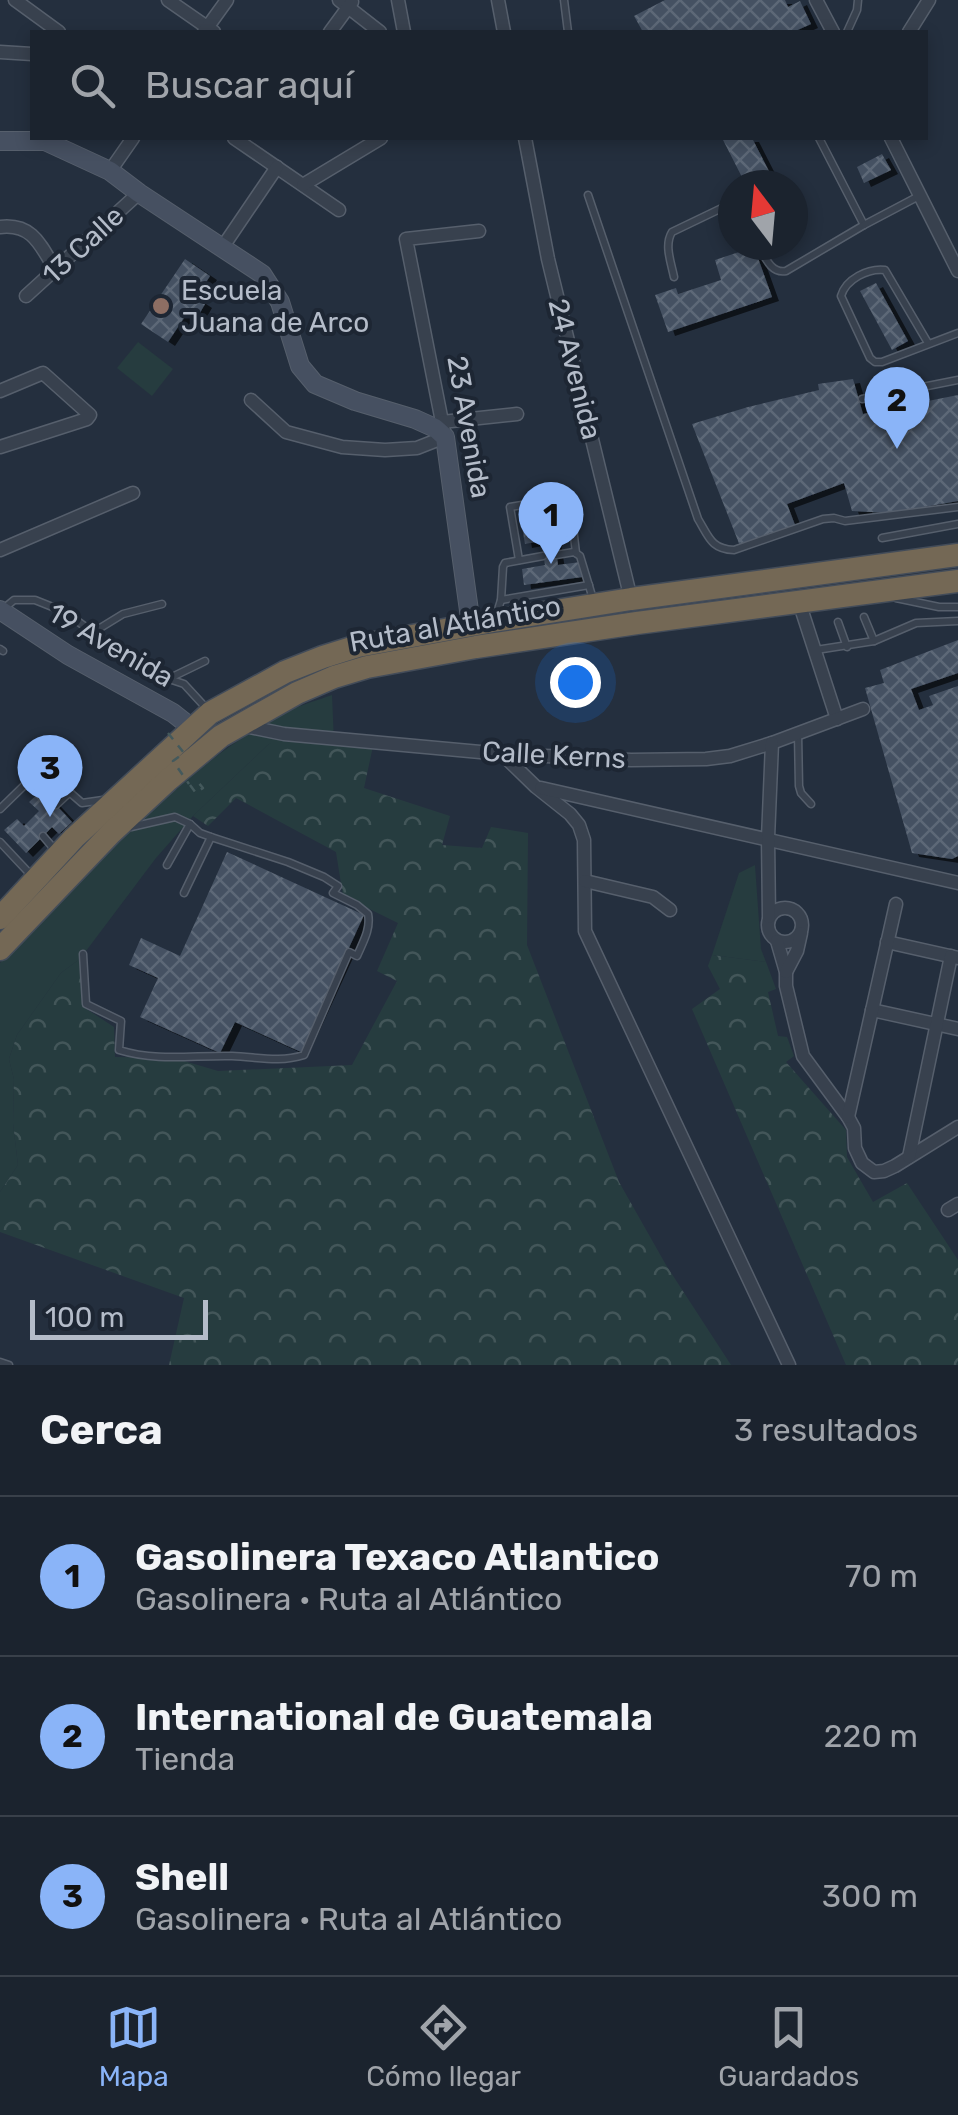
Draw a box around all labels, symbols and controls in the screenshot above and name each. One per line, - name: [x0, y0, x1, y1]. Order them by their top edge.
- search box: [30, 30, 928, 140]
- icon: search: [65, 58, 120, 113]
- text: Buscar aquí: [145, 62, 353, 108]
- north arrow: [718, 170, 808, 260]
- street label: 13 Calle: [36, 199, 130, 291]
- place label: Escuela Juana de Arco: [181, 274, 369, 339]
- marker: Escuela Juana de Arco: [150, 295, 172, 317]
- street label: 24 Avenida: [542, 295, 608, 443]
- street label: 23 Avenida: [440, 353, 498, 501]
- pin: 2: [864, 366, 930, 449]
- pin: 1: [518, 482, 584, 564]
- street label: Ruta al Atlántico: [347, 589, 563, 659]
- street label: 19 Avenida: [43, 596, 179, 694]
- your location: [550, 657, 601, 708]
- pin: 3: [18, 734, 82, 817]
- street label: Calle Kerns: [481, 735, 627, 775]
- scale bar: [30, 1295, 208, 1340]
- text: 100 m: [45, 1301, 124, 1334]
- text: Cerca: [40, 1405, 163, 1455]
- text: 3 resultados: [734, 1411, 918, 1449]
- text: Gasolinera Texaco Atlantico: [135, 1534, 659, 1580]
- text: 1: [65, 1557, 80, 1595]
- text: 70 m: [845, 1557, 918, 1595]
- text: Gasolinera · Ruta al Atlántico: [135, 1580, 562, 1618]
- text: International de Guatemala: [135, 1694, 653, 1740]
- text: 2: [62, 1717, 83, 1755]
- text: 220 m: [824, 1717, 918, 1755]
- text: Tienda: [135, 1740, 235, 1778]
- text: Shell: [135, 1854, 229, 1900]
- text: 3: [62, 1877, 83, 1915]
- text: 300 m: [822, 1877, 918, 1915]
- text: Gasolinera · Ruta al Atlántico: [135, 1900, 562, 1938]
- tab: Mapa: [99, 2000, 169, 2093]
- tab: Cómo llegar: [366, 2000, 521, 2093]
- tab: Guardados: [718, 2000, 859, 2093]

